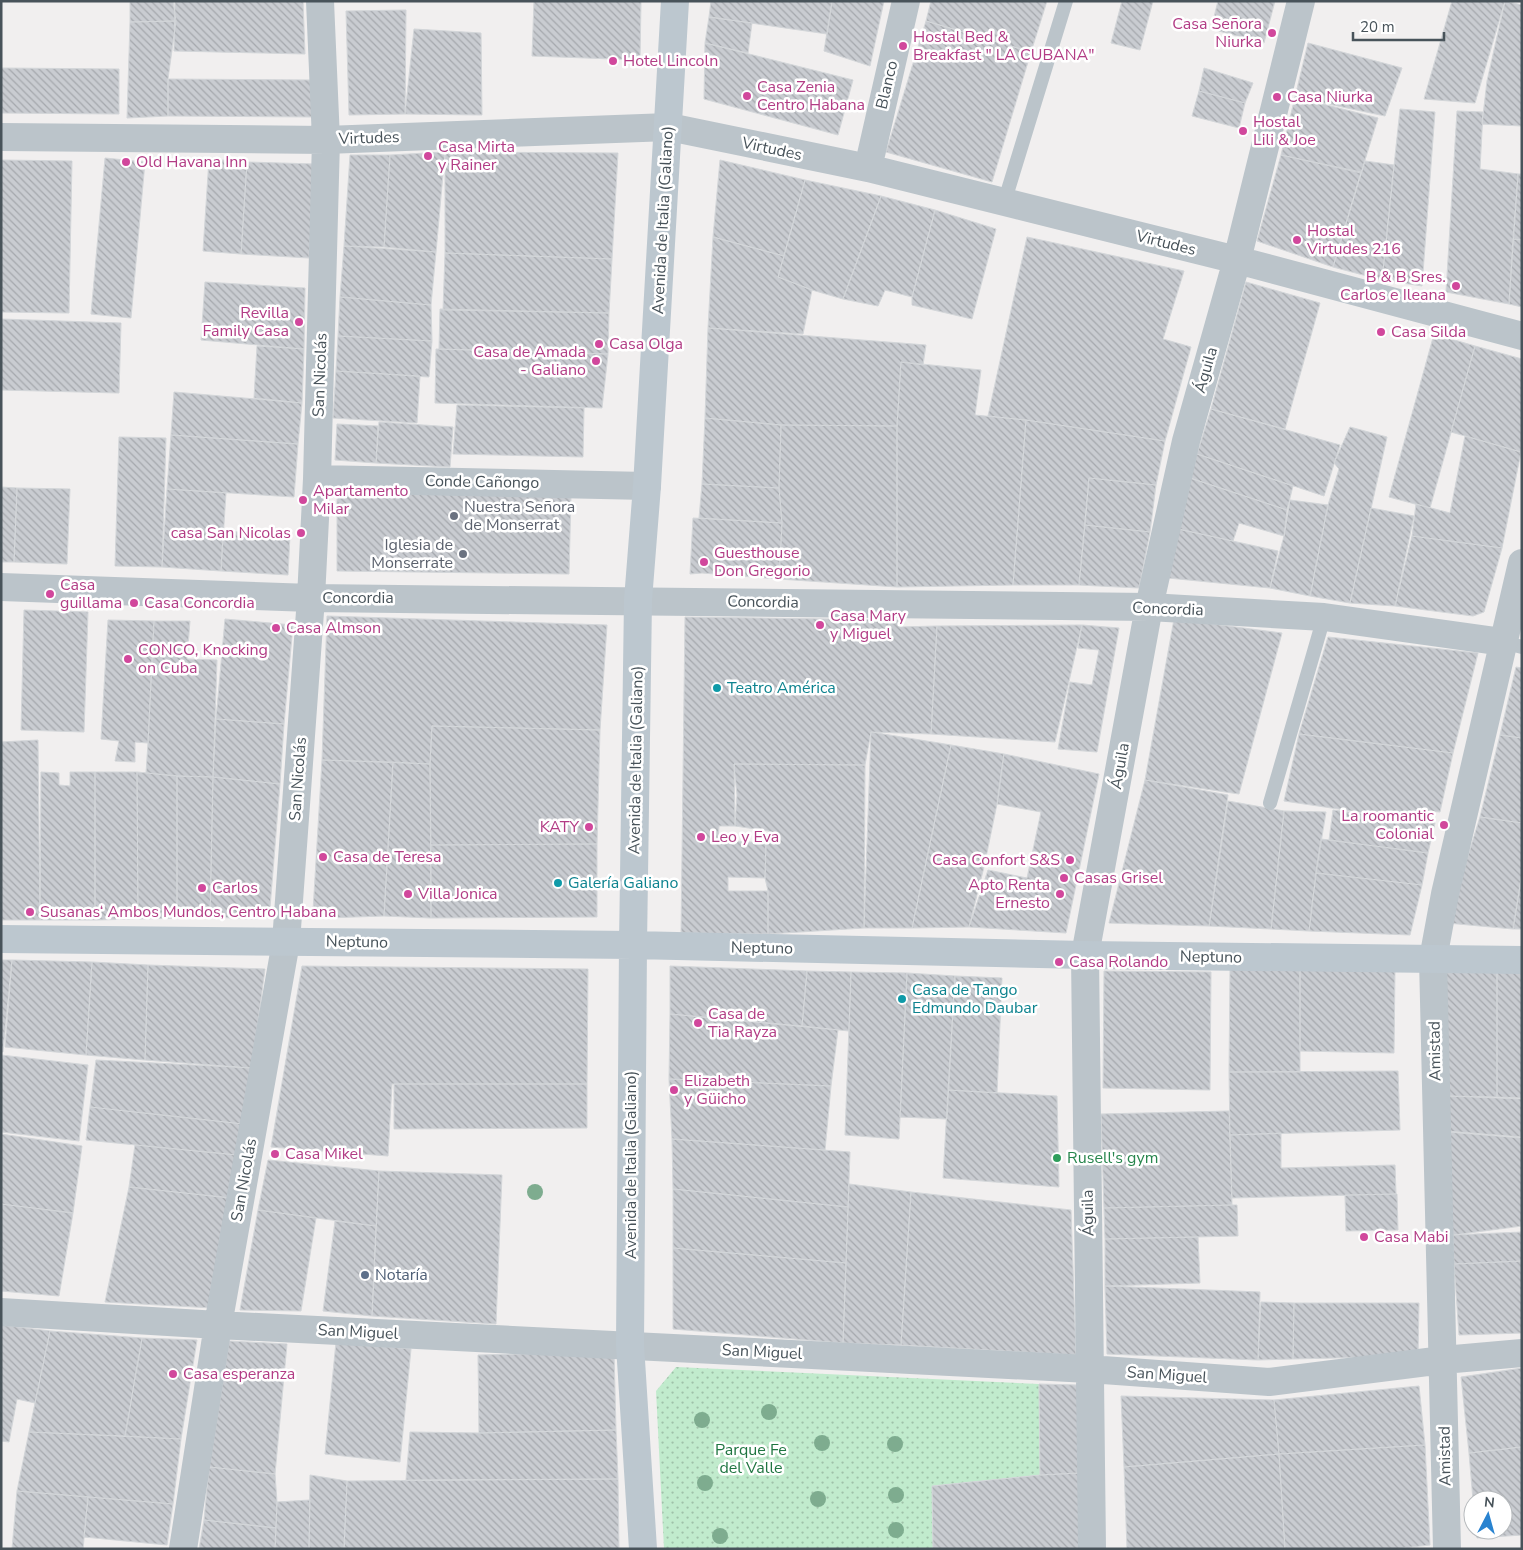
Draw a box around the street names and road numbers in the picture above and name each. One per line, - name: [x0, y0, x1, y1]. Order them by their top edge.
- street label: Blanco: [871, 58, 903, 111]
- street label: Avenida de Italia (Galiano): [647, 125, 679, 315]
- street label: Virtudes: [337, 126, 400, 150]
- street label: Virtudes: [739, 132, 804, 166]
- street label: Virtudes: [1133, 225, 1198, 261]
- street label: San Nicolás: [308, 333, 332, 417]
- street label: Águila: [1189, 344, 1223, 396]
- street label: Conde Cañongo: [425, 470, 540, 494]
- street label: Concordia: [322, 587, 394, 609]
- street label: Concordia: [727, 590, 799, 614]
- street label: Concordia: [1132, 597, 1204, 621]
- street label: Avenida de Italia (Galiano): [623, 666, 649, 854]
- street label: San Nicolás: [284, 736, 312, 822]
- street label: Águila: [1105, 741, 1135, 791]
- street label: Neptuno: [326, 930, 388, 954]
- street label: Neptuno: [731, 936, 793, 960]
- street label: Neptuno: [1180, 945, 1242, 969]
- street label: Amistad: [1423, 1021, 1447, 1081]
- street label: Avenida de Italia (Galiano): [620, 1071, 642, 1259]
- street label: San Nicolás: [226, 1137, 262, 1223]
- street label: Águila: [1077, 1189, 1099, 1237]
- street label: San Miguel: [317, 1319, 399, 1345]
- street label: San Miguel: [721, 1339, 803, 1365]
- street label: San Miguel: [1126, 1361, 1208, 1389]
- street label: Amistad: [1433, 1426, 1457, 1486]

